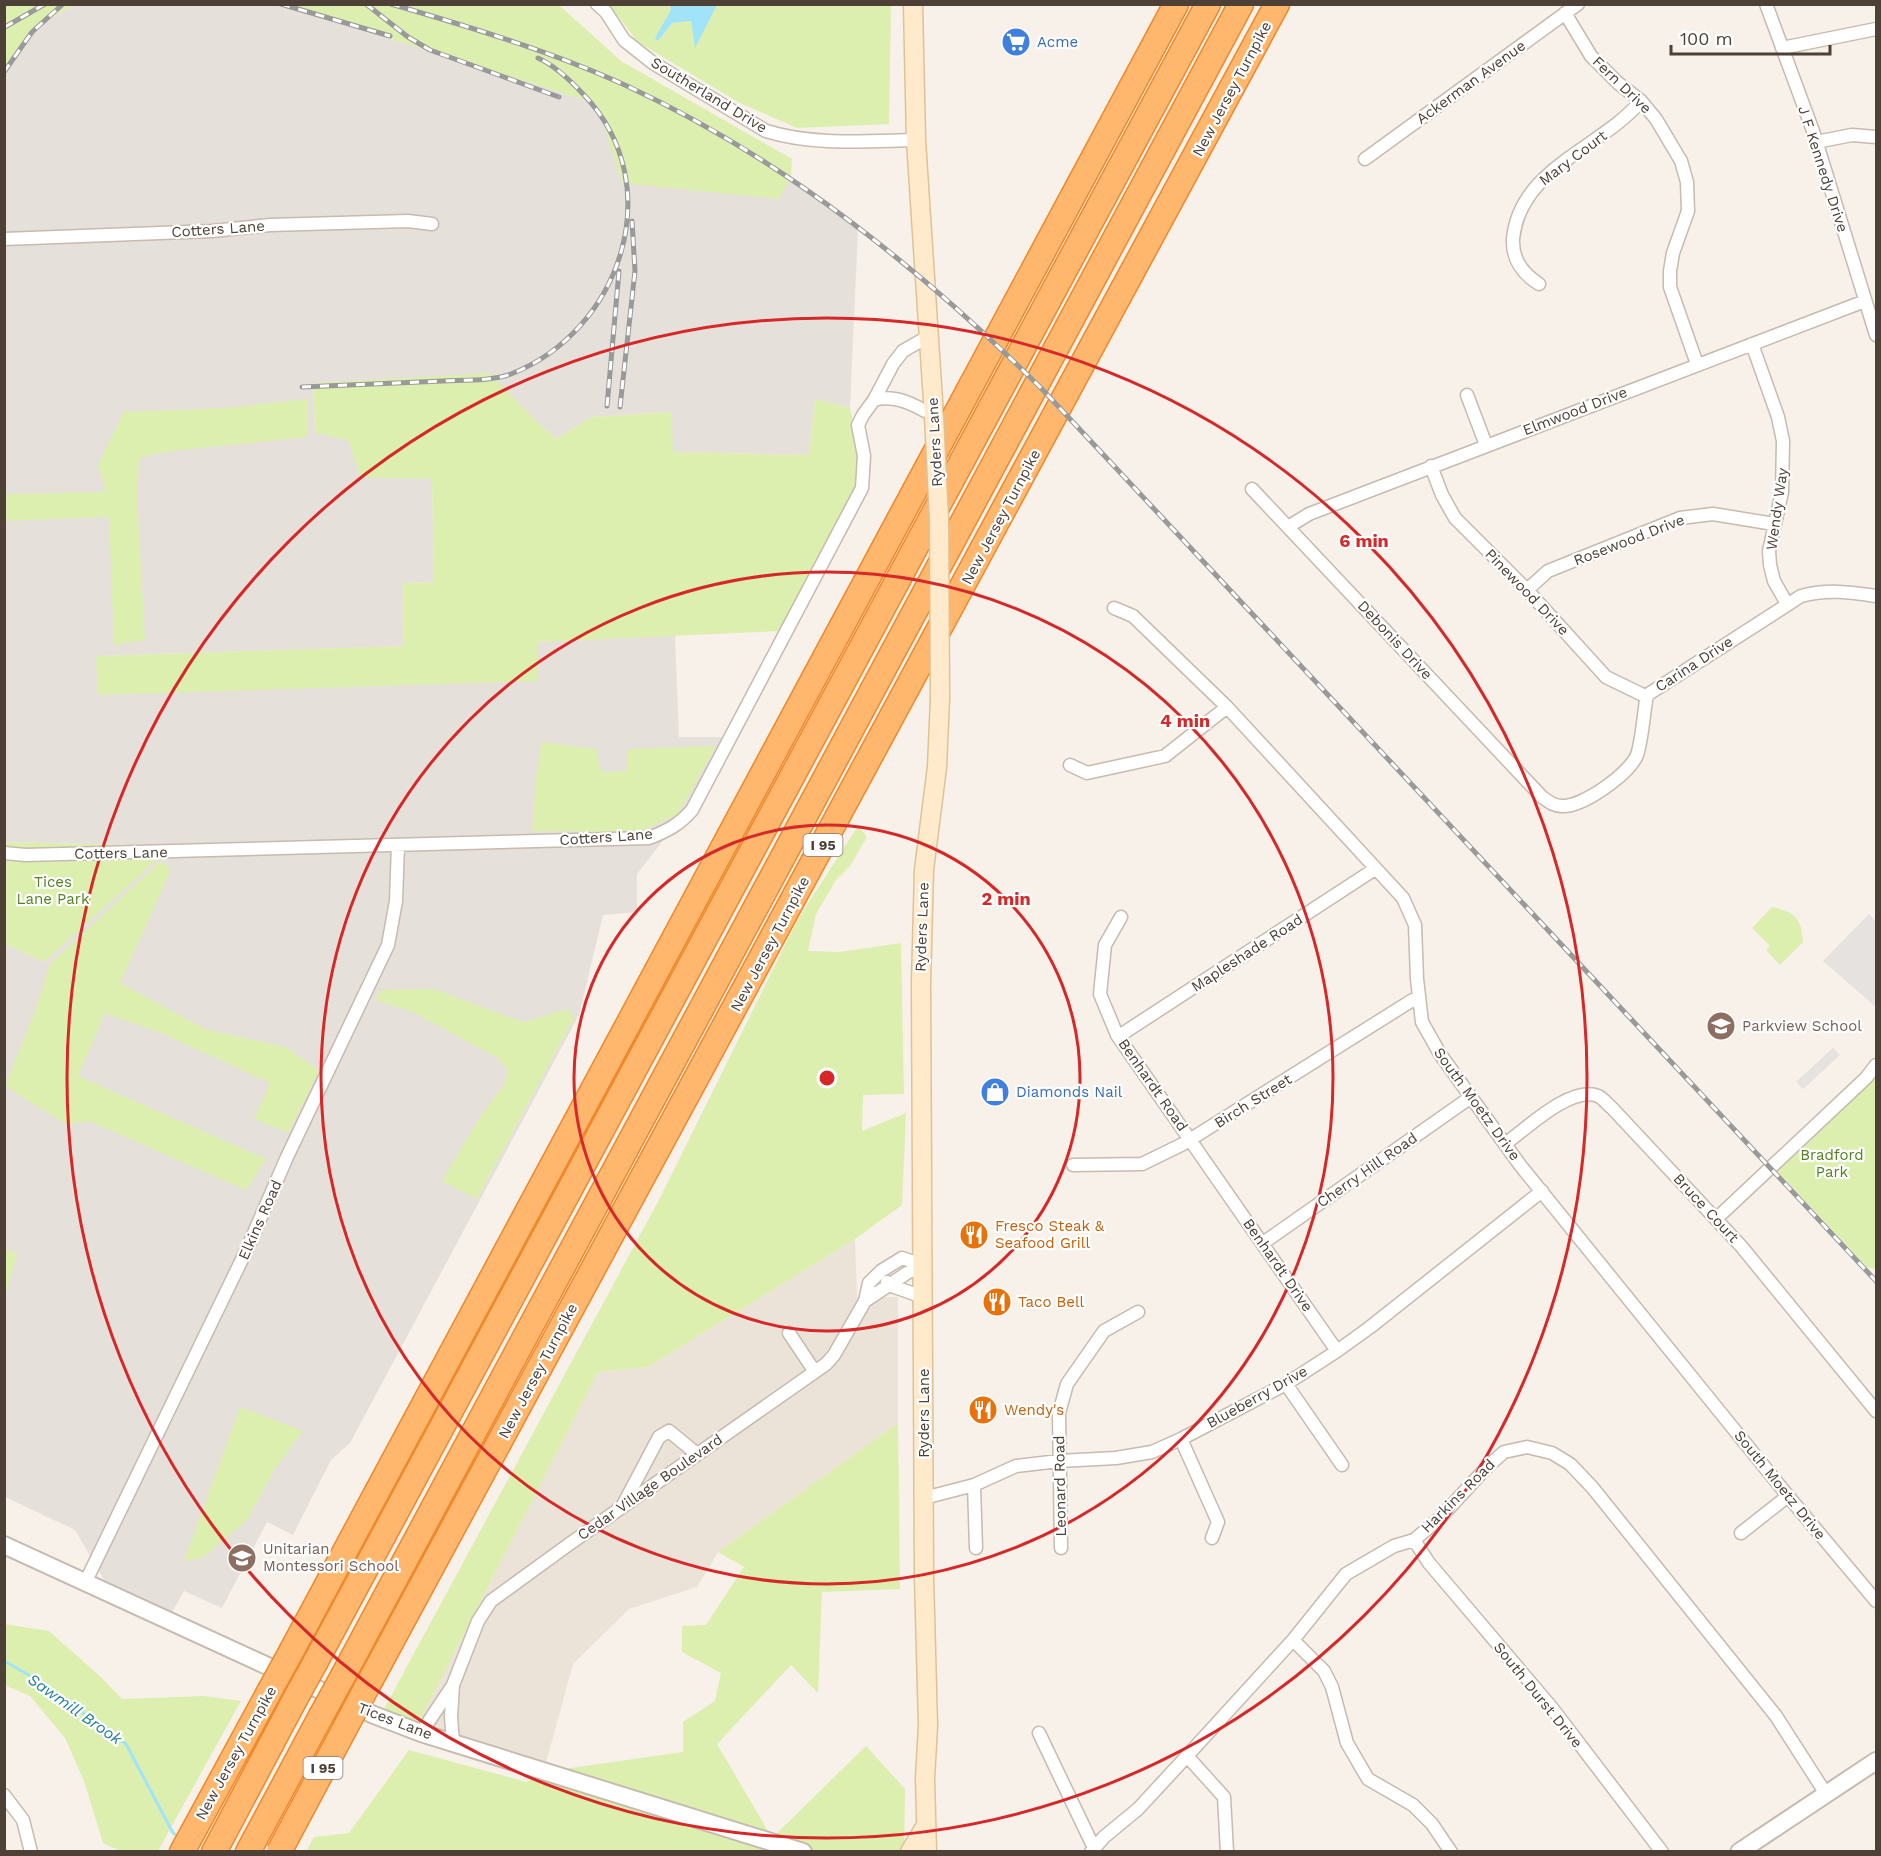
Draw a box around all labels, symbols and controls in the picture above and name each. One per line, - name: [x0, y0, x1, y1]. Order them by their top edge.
- street label: New Jersey Turnpike: [1189, 18, 1275, 160]
- scale bar: [1671, 18, 1830, 56]
- supermarket icon: Acme: [1000, 26, 1032, 58]
- text: 100 m: [1680, 28, 1733, 49]
- place label: Acme: [1037, 33, 1078, 51]
- street label: Ackerman Avenue: [1413, 36, 1529, 128]
- street label: Southerland Drive: [648, 53, 770, 137]
- street label: Fern Drive: [1589, 53, 1655, 117]
- street label: J F Kennedy Drive: [1794, 104, 1852, 234]
- street label: Mary Court: [1536, 126, 1611, 189]
- street label: Cotters Lane: [171, 217, 265, 241]
- street label: Elmwood Drive: [1520, 383, 1630, 439]
- street label: Ryders Lane: [924, 397, 946, 487]
- street label: New Jersey Turnpike: [958, 446, 1044, 588]
- street label: Wendy Way: [1762, 466, 1792, 551]
- street label: Rosewood Drive: [1571, 511, 1687, 569]
- text: 6 min: [1339, 530, 1389, 551]
- street label: Pinewood Drive: [1481, 545, 1573, 639]
- street label: Debonis Drive: [1354, 597, 1436, 683]
- street label: Carina Drive: [1652, 632, 1736, 696]
- text: 4 min: [1160, 710, 1210, 731]
- street label: Cotters Lane: [559, 825, 653, 849]
- road number: I 95: [804, 834, 842, 856]
- street label: Cotters Lane: [74, 843, 168, 863]
- park label: Tices Lane Park: [17, 873, 90, 908]
- street label: New Jersey Turnpike: [727, 873, 813, 1015]
- street label: Ryders Lane: [911, 882, 933, 972]
- text: 2 min: [981, 888, 1031, 909]
- street label: Mapleshade Road: [1188, 910, 1306, 996]
- school or university icon: Parkview School: [1705, 1010, 1737, 1042]
- place label: Parkview School: [1742, 1017, 1862, 1035]
- street label: Benhardt Road: [1114, 1035, 1192, 1135]
- street label: South Moetz Drive: [1430, 1044, 1524, 1164]
- centre of rings: [817, 1068, 837, 1088]
- street label: Birch Street: [1211, 1070, 1296, 1132]
- shop icon: Diamonds Nail: [979, 1076, 1011, 1108]
- place label: Diamonds Nail: [1016, 1083, 1123, 1101]
- street label: Cherry Hill Road: [1313, 1129, 1421, 1211]
- park label: Bradford Park: [1800, 1146, 1864, 1181]
- street label: Bruce Court: [1669, 1170, 1743, 1247]
- street label: Elkins Road: [234, 1177, 286, 1263]
- street label: Benhardt Drive: [1239, 1215, 1317, 1315]
- place label: Fresco Steak & Seafood Grill: [995, 1217, 1105, 1252]
- restaurant icon: Fresco Steak & Seafood Grill: [958, 1219, 990, 1251]
- restaurant icon: Taco Bell: [981, 1286, 1013, 1318]
- place label: Taco Bell: [1018, 1293, 1085, 1311]
- street label: New Jersey Turnpike: [495, 1300, 581, 1442]
- street label: Blueberry Drive: [1203, 1362, 1311, 1432]
- street label: Ryders Lane: [915, 1368, 933, 1458]
- restaurant icon: Wendy's: [967, 1394, 999, 1426]
- place label: Wendy's: [1004, 1401, 1064, 1419]
- street label: South Moetz Drive: [1730, 1427, 1830, 1543]
- street label: Cedar Village Boulevard: [574, 1430, 726, 1544]
- street label: Leonard Road: [1050, 1435, 1070, 1537]
- street label: Harkins Road: [1417, 1455, 1499, 1537]
- place label: Unitarian Montessori School: [263, 1540, 399, 1575]
- school or university icon: Unitarian Montessori School: [226, 1542, 258, 1574]
- street label: South Durst Drive: [1490, 1638, 1586, 1752]
- water label: Sawmill Brook: [24, 1670, 127, 1749]
- street label: New Jersey Turnpike: [192, 1683, 280, 1823]
- street label: Tices Lane: [355, 1699, 435, 1743]
- road number: I 95: [304, 1757, 342, 1779]

